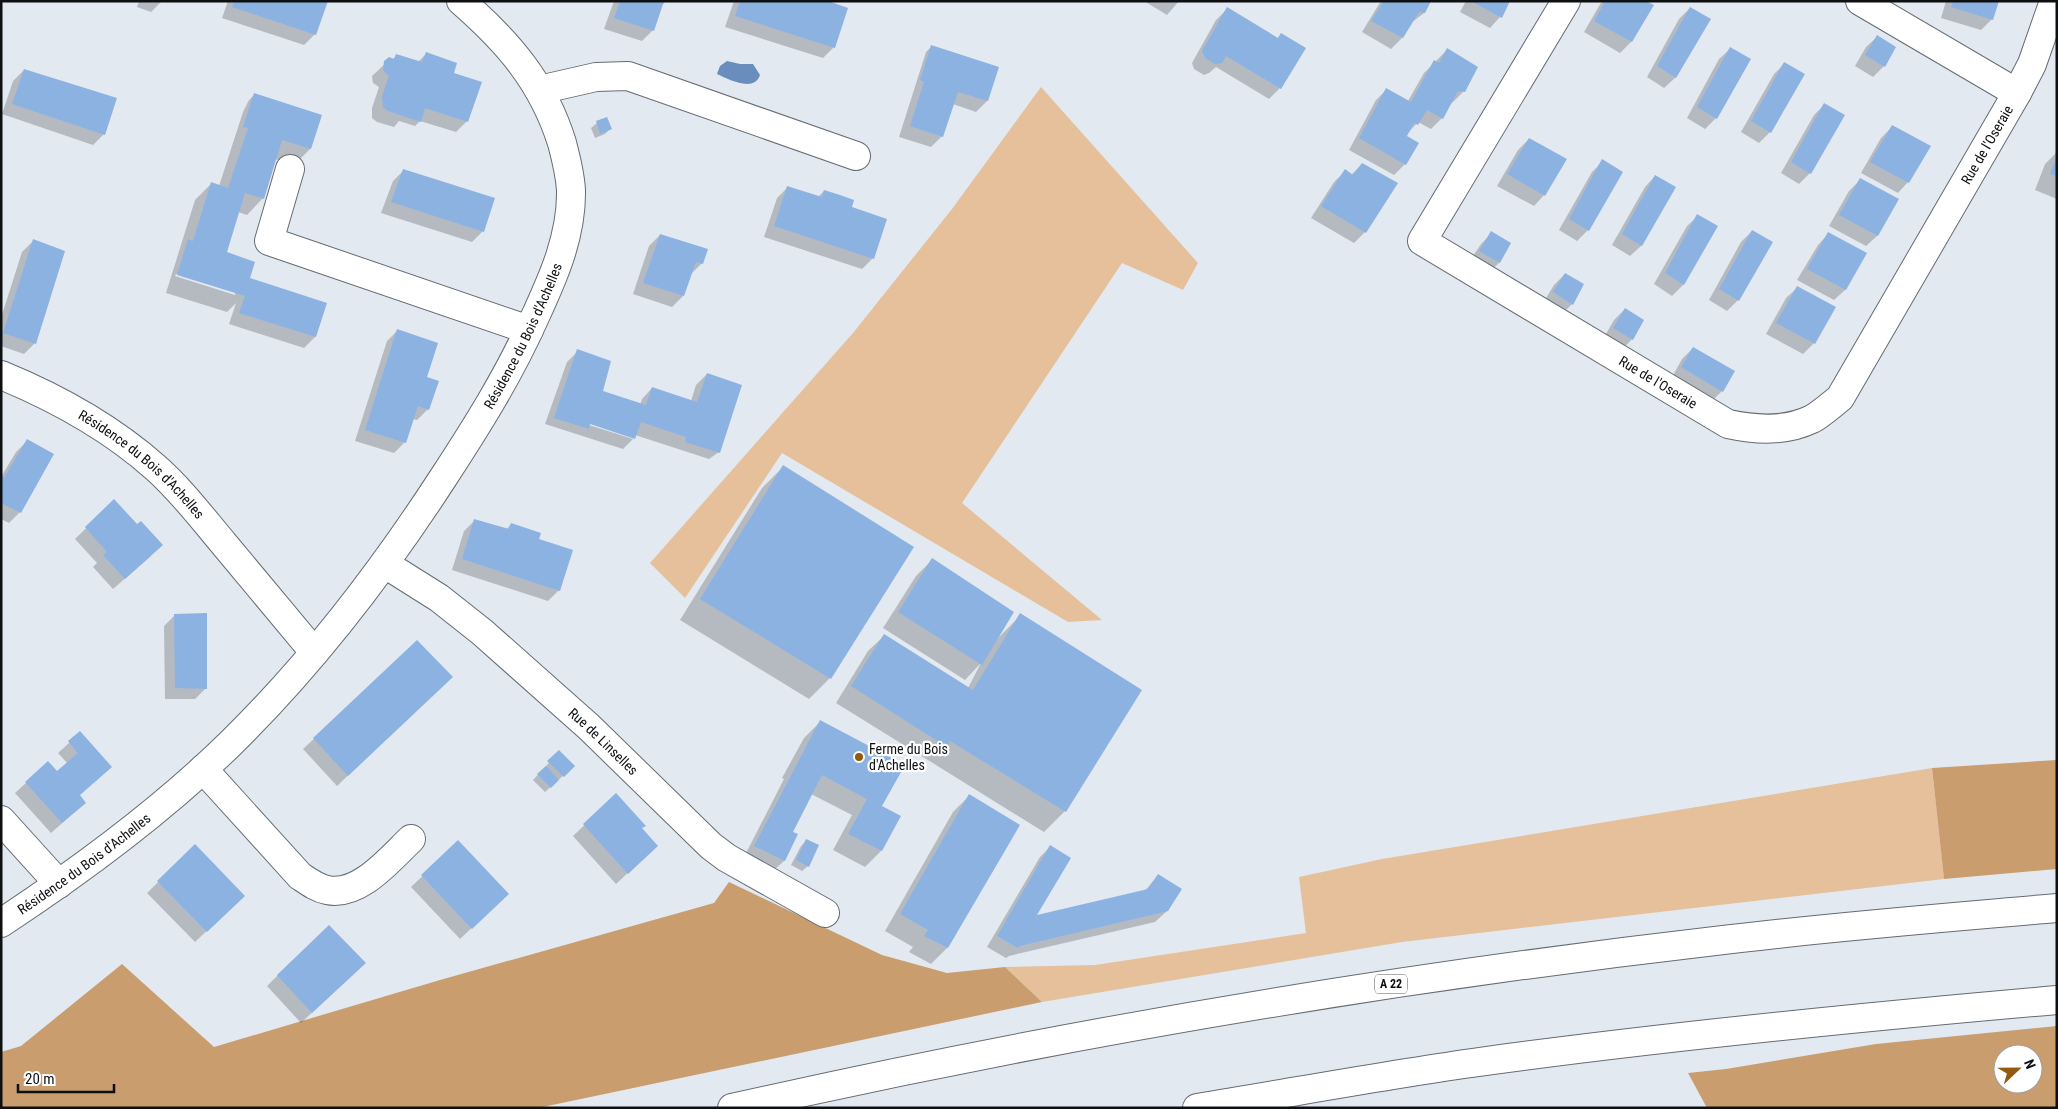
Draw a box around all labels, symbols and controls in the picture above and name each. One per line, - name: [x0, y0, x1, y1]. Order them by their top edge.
- street label: Rue de l'Oseraie: [1958, 102, 2016, 187]
- street label: Résidence du Bois d'Achelles: [481, 261, 565, 412]
- street label: Rue de l'Oseraie: [1616, 353, 1700, 412]
- street label: Résidence du Bois d'Achelles: [76, 407, 208, 522]
- street label: Rue de Linselles: [565, 705, 641, 778]
- place label: Ferme du Bois d'Achelles: [869, 741, 948, 773]
- marker: Ferme du Bois d'Achelles: [853, 751, 865, 763]
- street label: Résidence du Bois d'Achelles: [15, 810, 154, 918]
- road number: A 22: [1375, 974, 1407, 994]
- north arrow: [1993, 1044, 2043, 1094]
- text: N: [2021, 1057, 2039, 1071]
- scale bar: [18, 1062, 114, 1094]
- text: 20 m: [25, 1070, 55, 1088]

